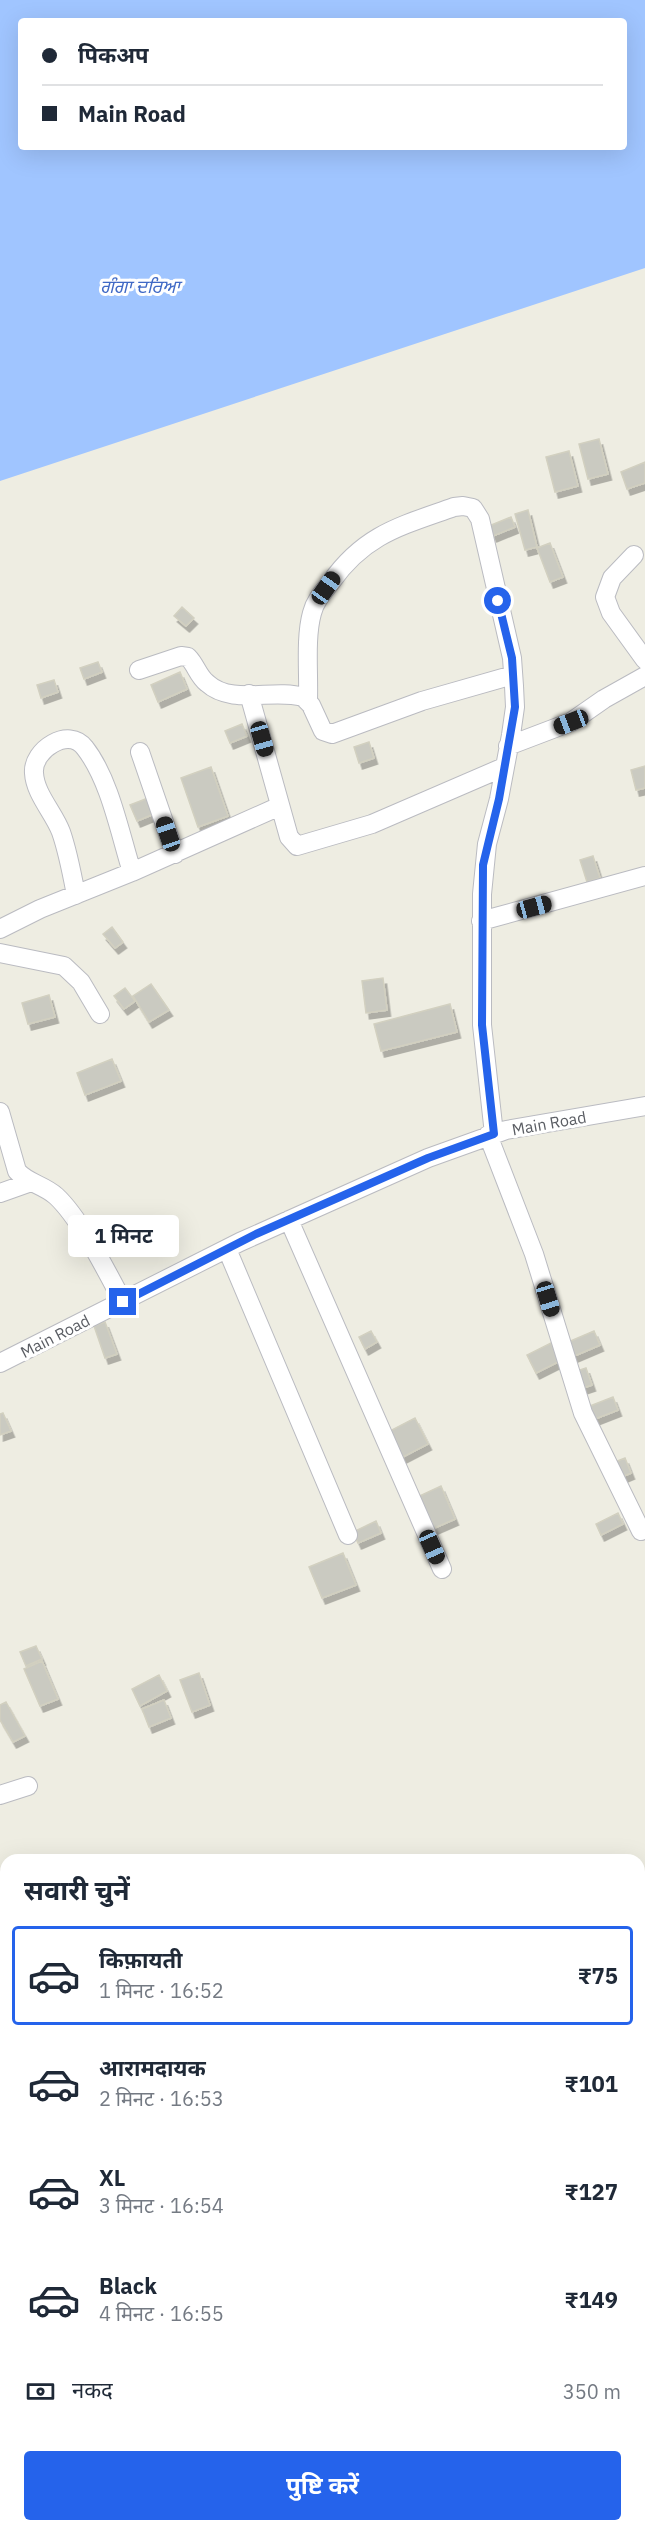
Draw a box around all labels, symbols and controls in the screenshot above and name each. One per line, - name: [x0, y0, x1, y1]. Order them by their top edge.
- text: पिकअप: [78, 40, 149, 69]
- text: Main Road: [78, 99, 186, 128]
- water label: ਗੰਗਾ ਦਰਿਆ: [100, 275, 183, 298]
- car: [308, 568, 344, 608]
- route start: [484, 587, 511, 614]
- car: [551, 707, 591, 737]
- car: [248, 719, 276, 759]
- car: [154, 814, 182, 854]
- car: [514, 894, 554, 920]
- street label: Main Road: [510, 1107, 588, 1139]
- callout: 1 मिनट: [68, 1215, 178, 1257]
- text: 1 मिनट: [94, 1222, 153, 1249]
- car: [534, 1279, 562, 1319]
- route end: [109, 1288, 136, 1315]
- street label: Main Road: [17, 1310, 93, 1362]
- car: [416, 1527, 448, 1567]
- text: सवारी चुनें: [24, 1872, 130, 1907]
- text: किफ़ायती: [99, 1945, 183, 1974]
- icon: car: [27, 1949, 81, 2003]
- text: ₹75: [578, 1961, 618, 1990]
- text: 1 मिनट · 16:52: [99, 1977, 224, 2004]
- text: आरामदायक: [99, 2053, 206, 2082]
- icon: car: [27, 2057, 81, 2111]
- text: ₹101: [565, 2069, 618, 2098]
- text: 2 मिनट · 16:53: [99, 2085, 224, 2112]
- text: XL: [99, 2163, 125, 2192]
- icon: car: [27, 2165, 81, 2219]
- text: ₹127: [565, 2177, 618, 2206]
- text: 3 मिनट · 16:54: [99, 2192, 224, 2219]
- text: Black: [99, 2271, 157, 2300]
- icon: car: [27, 2273, 81, 2327]
- text: ₹149: [565, 2285, 618, 2314]
- text: 4 मिनट · 16:55: [99, 2300, 224, 2327]
- icon: cash: [24, 2375, 57, 2408]
- text: नकद: [72, 2375, 113, 2404]
- text: 350 m: [563, 2378, 621, 2405]
- button: पुष्टि करें: [24, 2451, 621, 2520]

